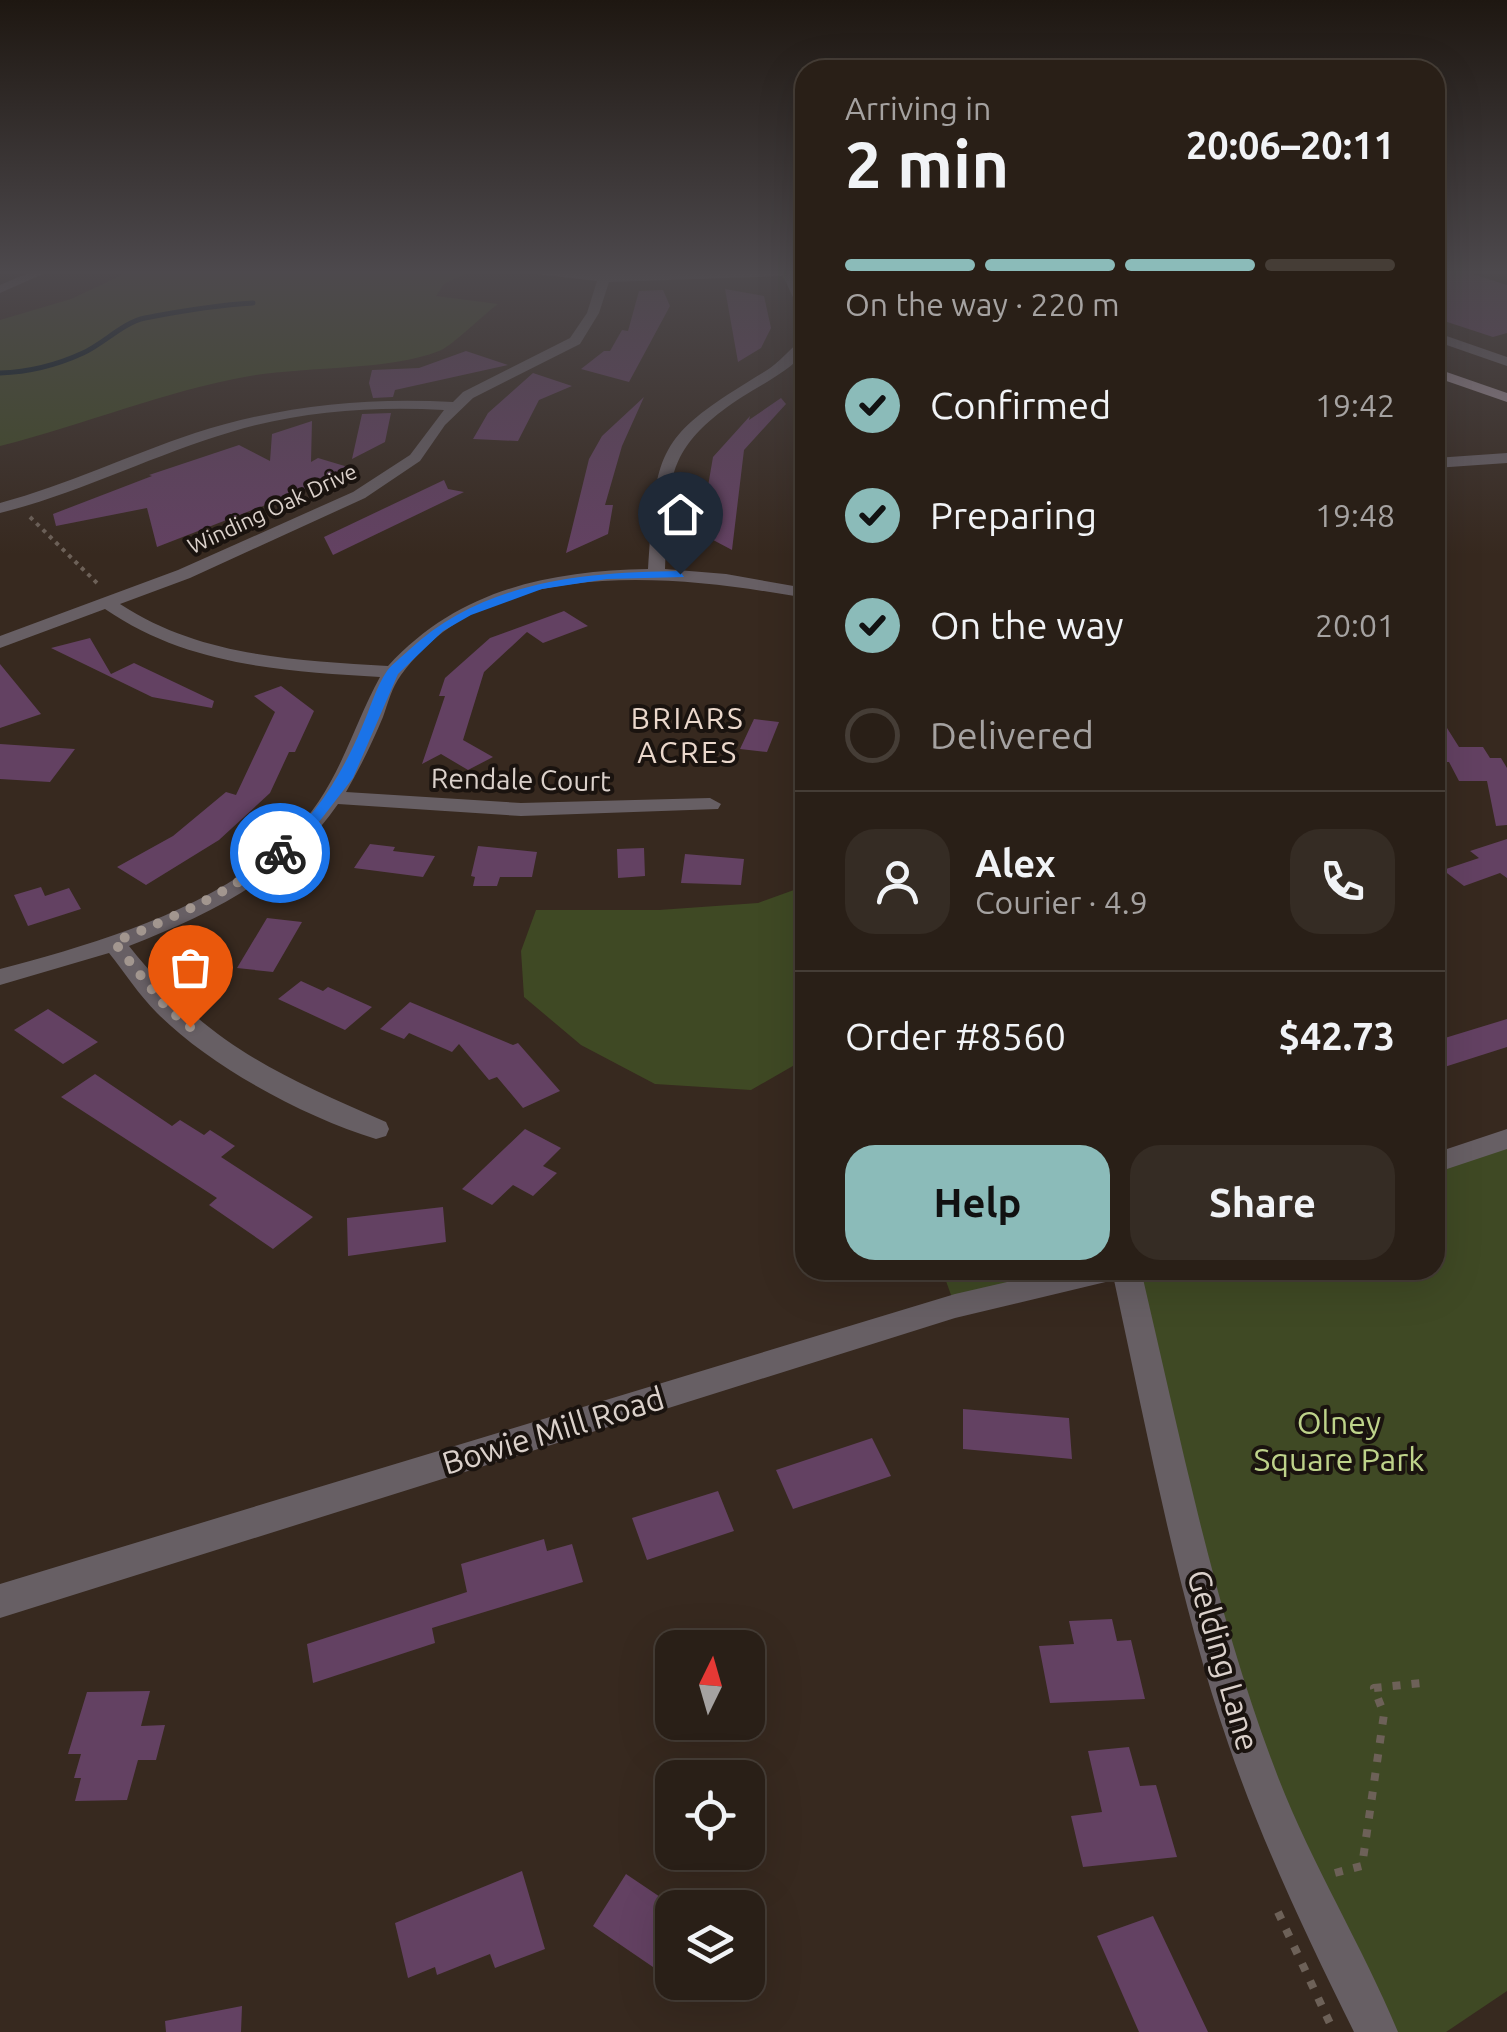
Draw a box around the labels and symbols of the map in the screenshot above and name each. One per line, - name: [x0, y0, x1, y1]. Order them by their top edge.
- street label: Winding Oak Drive: [183, 458, 361, 558]
- pin: [638, 472, 723, 575]
- district label: BRIARS ACRES: [631, 701, 745, 769]
- street label: Rendale Court: [431, 762, 611, 796]
- courier: [230, 803, 330, 903]
- pin: [148, 925, 233, 1028]
- street label: Bowie Mill Road: [438, 1379, 668, 1481]
- park label: Olney Square Park: [1254, 1404, 1424, 1477]
- street label: Gelding Lane: [1181, 1565, 1267, 1755]
- north arrow: [655, 1630, 765, 1740]

